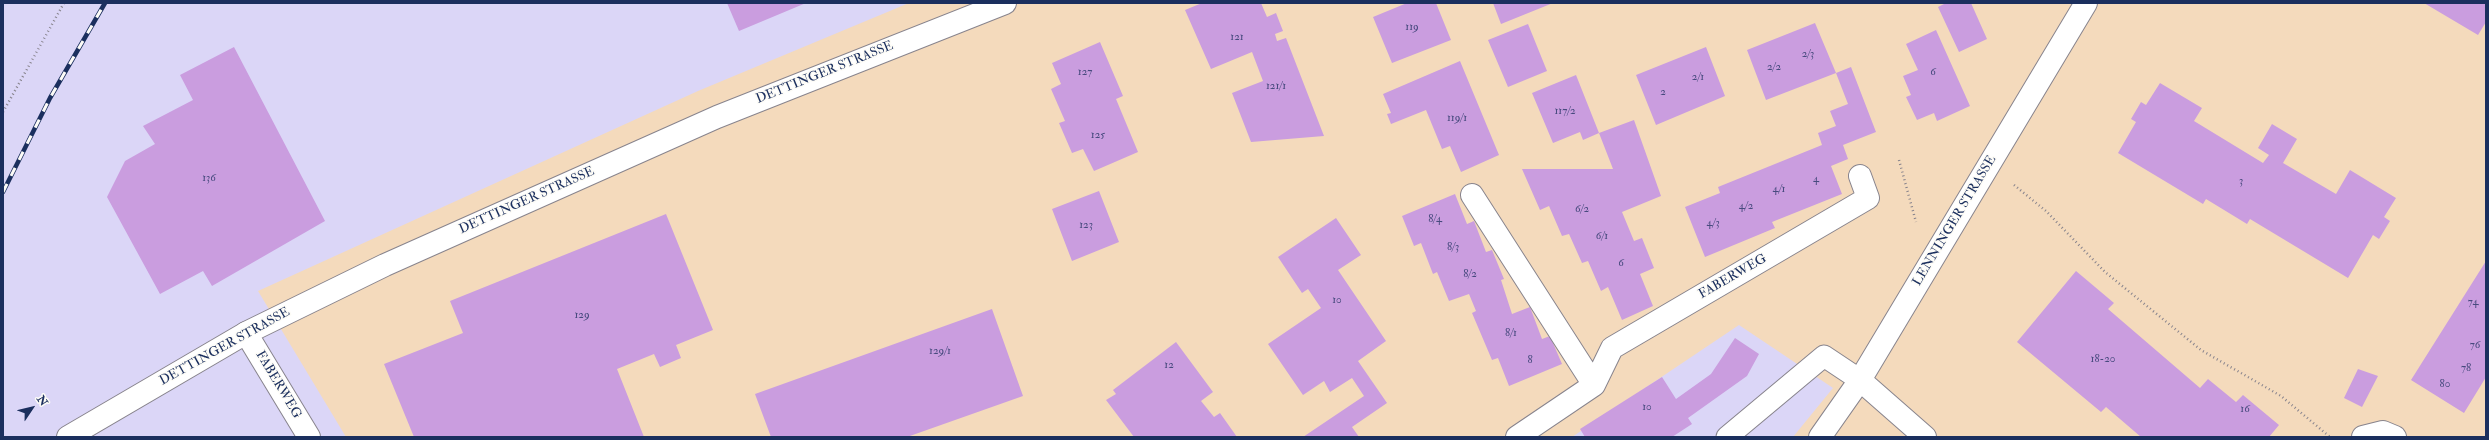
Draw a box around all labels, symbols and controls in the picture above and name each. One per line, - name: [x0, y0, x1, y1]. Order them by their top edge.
- house number: 119: [1405, 21, 1419, 35]
- house number: 121: [1230, 31, 1244, 45]
- street label: DETTINGER STRASSE: [754, 38, 896, 108]
- house number: 2/3: [1802, 48, 1814, 62]
- house number: 2/2: [1767, 61, 1781, 75]
- house number: 127: [1078, 66, 1092, 80]
- house number: 6: [1930, 66, 1936, 80]
- house number: 2/1: [1692, 71, 1704, 85]
- house number: 121/1: [1266, 80, 1286, 94]
- house number: 2: [1660, 86, 1666, 100]
- house number: 117/2: [1554, 105, 1576, 119]
- house number: 119/1: [1447, 112, 1467, 126]
- house number: 125: [1091, 129, 1105, 143]
- street label: LENNINGER STRASSE: [1910, 153, 2000, 289]
- street label: DETTINGER STRASSE: [457, 164, 597, 238]
- house number: 136: [202, 172, 216, 186]
- house number: 4: [1813, 173, 1819, 187]
- house number: 3: [2239, 175, 2243, 189]
- house number: 4/1: [1773, 183, 1785, 197]
- house number: 4/2: [1739, 200, 1753, 214]
- house number: 6/2: [1575, 203, 1589, 217]
- house number: 8/4: [1428, 213, 1442, 227]
- house number: 4/3: [1706, 217, 1720, 231]
- house number: 123: [1079, 219, 1093, 233]
- house number: 6/1: [1596, 230, 1608, 244]
- house number: 8/3: [1447, 241, 1459, 255]
- street label: FABERWEG: [1696, 251, 1770, 303]
- house number: 6: [1618, 257, 1624, 271]
- house number: 8/2: [1463, 268, 1477, 282]
- house number: 10: [1332, 294, 1342, 308]
- house number: 74: [2468, 296, 2478, 310]
- street label: DETTINGER STRASSE: [157, 305, 293, 389]
- house number: 129: [574, 309, 590, 323]
- house number: 8/1: [1505, 327, 1517, 341]
- house number: 76: [2470, 339, 2480, 353]
- house number: 129/1: [929, 345, 951, 359]
- street label: FABERWEG: [252, 348, 304, 422]
- house number: 18-20: [2091, 353, 2115, 367]
- house number: 8: [1527, 354, 1533, 368]
- house number: 12: [1164, 359, 1174, 373]
- house number: 78: [2461, 362, 2471, 376]
- house number: 80: [2440, 378, 2450, 392]
- north arrow: [12, 388, 52, 428]
- text: N: [34, 393, 50, 409]
- house number: 10: [1642, 401, 1652, 415]
- house number: 16: [2240, 403, 2250, 417]

